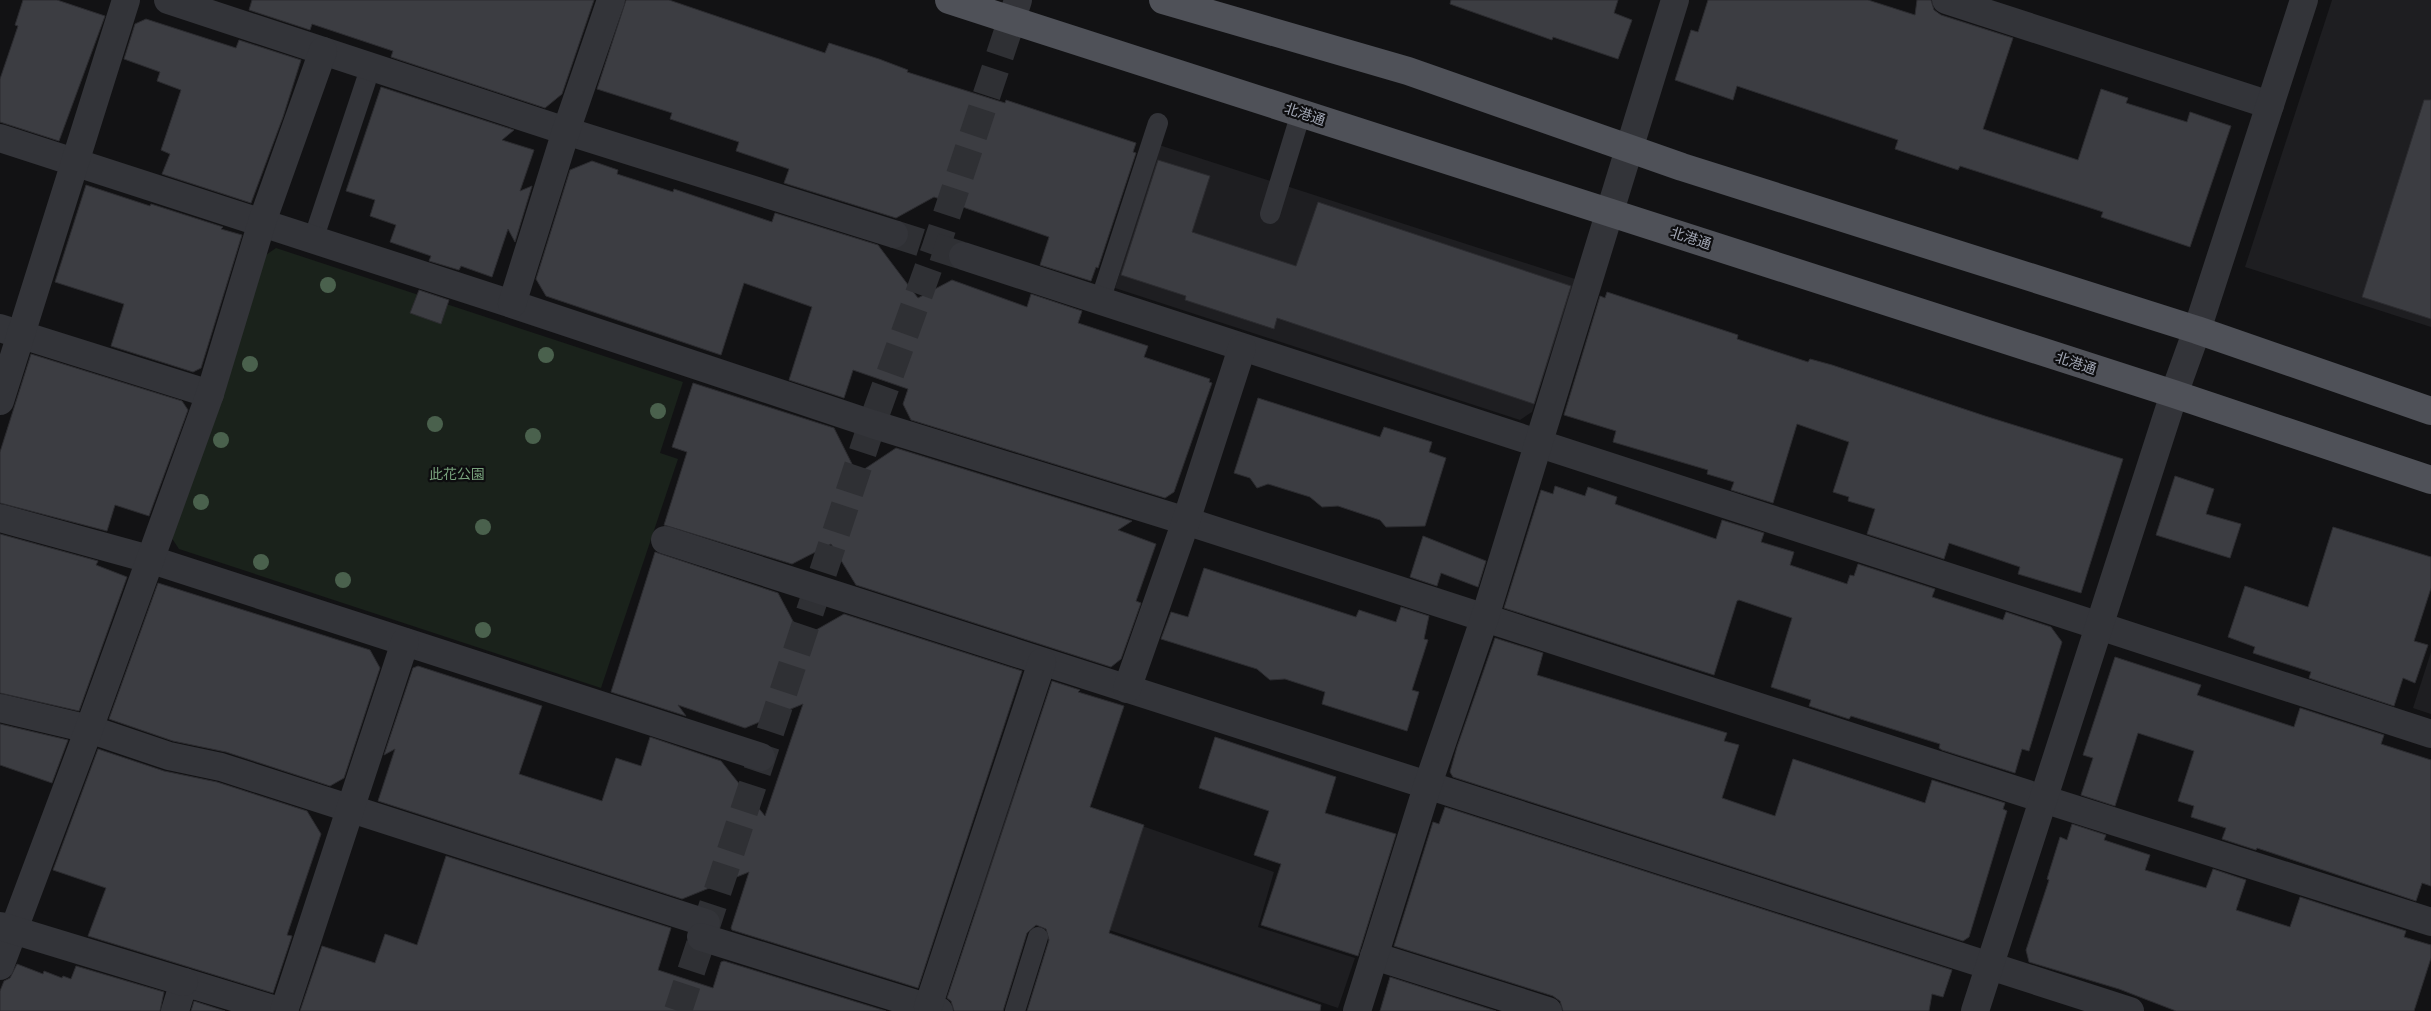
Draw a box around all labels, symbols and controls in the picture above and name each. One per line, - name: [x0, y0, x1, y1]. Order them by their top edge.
- street label: 北港通: [1283, 100, 1327, 128]
- street label: 北港通: [1669, 224, 1713, 252]
- street label: 北港通: [2054, 349, 2098, 377]
- park label: 此花公園: [429, 466, 485, 482]

